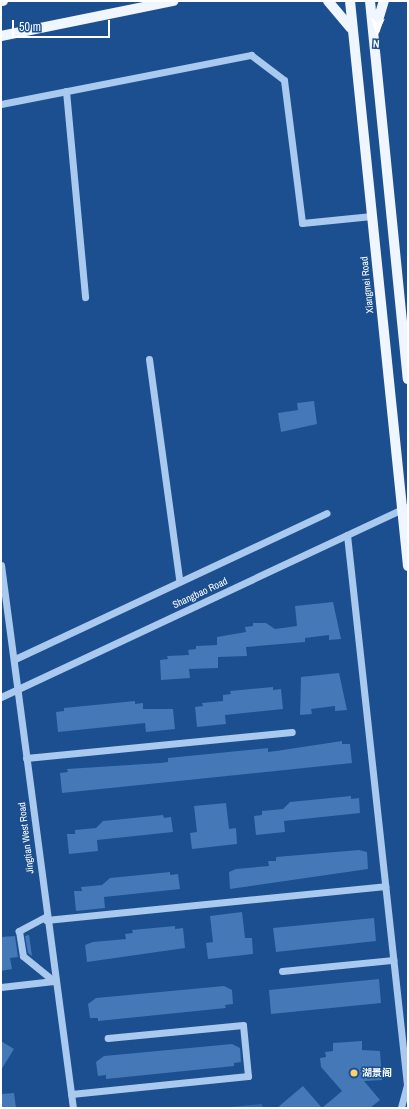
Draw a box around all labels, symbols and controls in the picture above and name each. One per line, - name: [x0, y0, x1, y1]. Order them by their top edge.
- scale bar: [14, 12, 112, 38]
- north arrow: [357, 12, 397, 52]
- text: 50 m: [19, 19, 41, 35]
- text: N: [372, 37, 380, 51]
- street label: Xiangmei Road: [358, 256, 376, 314]
- street label: Shangbao Road: [171, 575, 229, 611]
- street label: Jingtian West Road: [16, 802, 36, 874]
- place label: 湖景阁: [362, 1067, 392, 1079]
- marker: 湖景阁: [349, 1068, 359, 1078]

